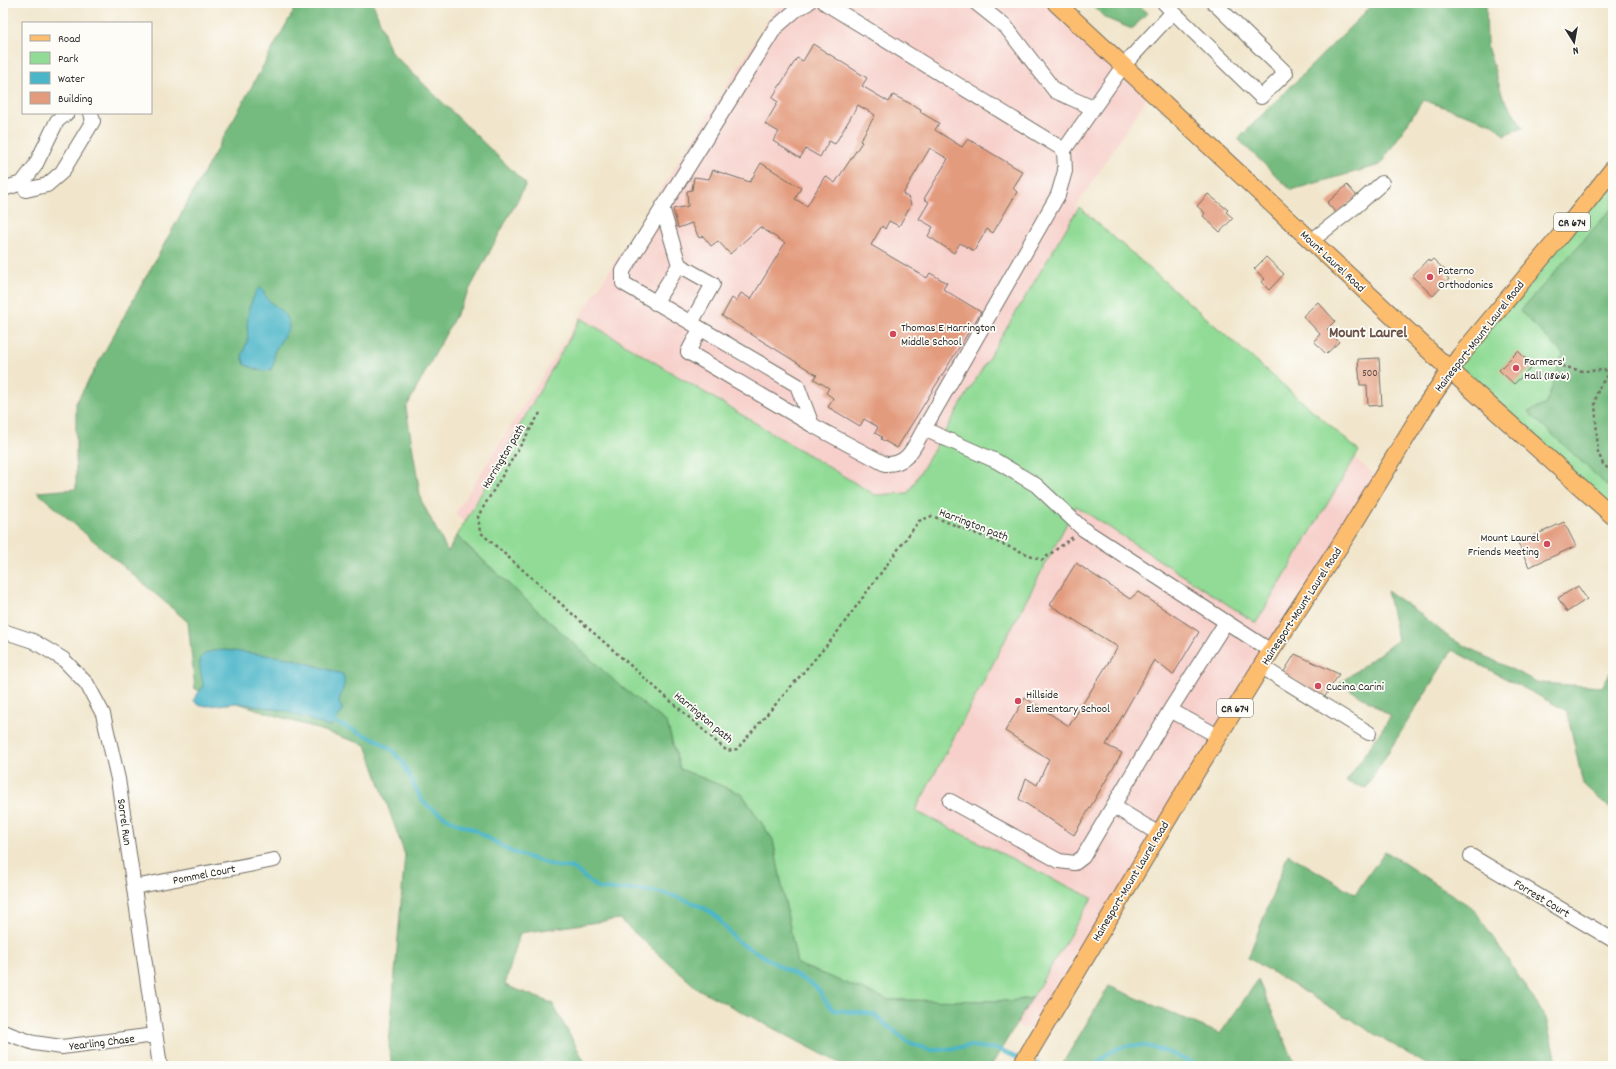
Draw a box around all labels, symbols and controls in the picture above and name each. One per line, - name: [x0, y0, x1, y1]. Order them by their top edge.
- legend: [22, 22, 152, 114]
- north arrow: [1554, 22, 1594, 62]
- text: Road: [58, 31, 80, 48]
- text: N: [1571, 41, 1580, 58]
- text: Park: [58, 51, 79, 68]
- text: Water: [58, 71, 85, 88]
- text: Building: [58, 91, 93, 108]
- road number: CR 674: [1554, 213, 1590, 231]
- street label: Mount Laurel Road: [1296, 227, 1368, 297]
- place label: Paterno Orthodonics: [1438, 263, 1493, 294]
- marker: Paterno Orthodonics: [1425, 272, 1435, 282]
- street label: Hainesport-Mount Laurel Road: [1431, 278, 1529, 396]
- place label: Thomas E Harrington Middle School: [901, 320, 996, 351]
- district label: Mount Laurel: [1329, 322, 1407, 345]
- marker: Thomas E Harrington Middle School: [888, 329, 898, 339]
- place label: Farmers' Hall (1866): [1524, 354, 1569, 385]
- marker: Farmers' Hall (1866): [1511, 363, 1521, 373]
- house number: 500: [1362, 367, 1378, 381]
- street label: Harrington path: [478, 421, 530, 492]
- street label: Harrington path: [936, 504, 1011, 546]
- place label: Mount Laurel Friends Meeting: [1468, 530, 1539, 561]
- marker: Mount Laurel Friends Meeting: [1542, 539, 1552, 549]
- street label: Hainesport-Mount Laurel Road: [1258, 545, 1347, 669]
- place label: Cucina Carini: [1326, 679, 1384, 696]
- marker: Cucina Carini: [1313, 681, 1323, 691]
- place label: Hillside Elementary School: [1026, 687, 1110, 718]
- street label: Harrington path: [670, 688, 736, 748]
- marker: Hillside Elementary School: [1013, 696, 1023, 706]
- road number: CR 674: [1217, 699, 1253, 717]
- street label: Sorrel Run: [112, 798, 135, 847]
- street label: Hainesport-Mount Laurel Road: [1089, 818, 1174, 945]
- street label: Pommel Court: [172, 861, 238, 890]
- street label: Forrest Court: [1510, 876, 1573, 923]
- street label: Yearling Chase: [69, 1031, 136, 1056]

